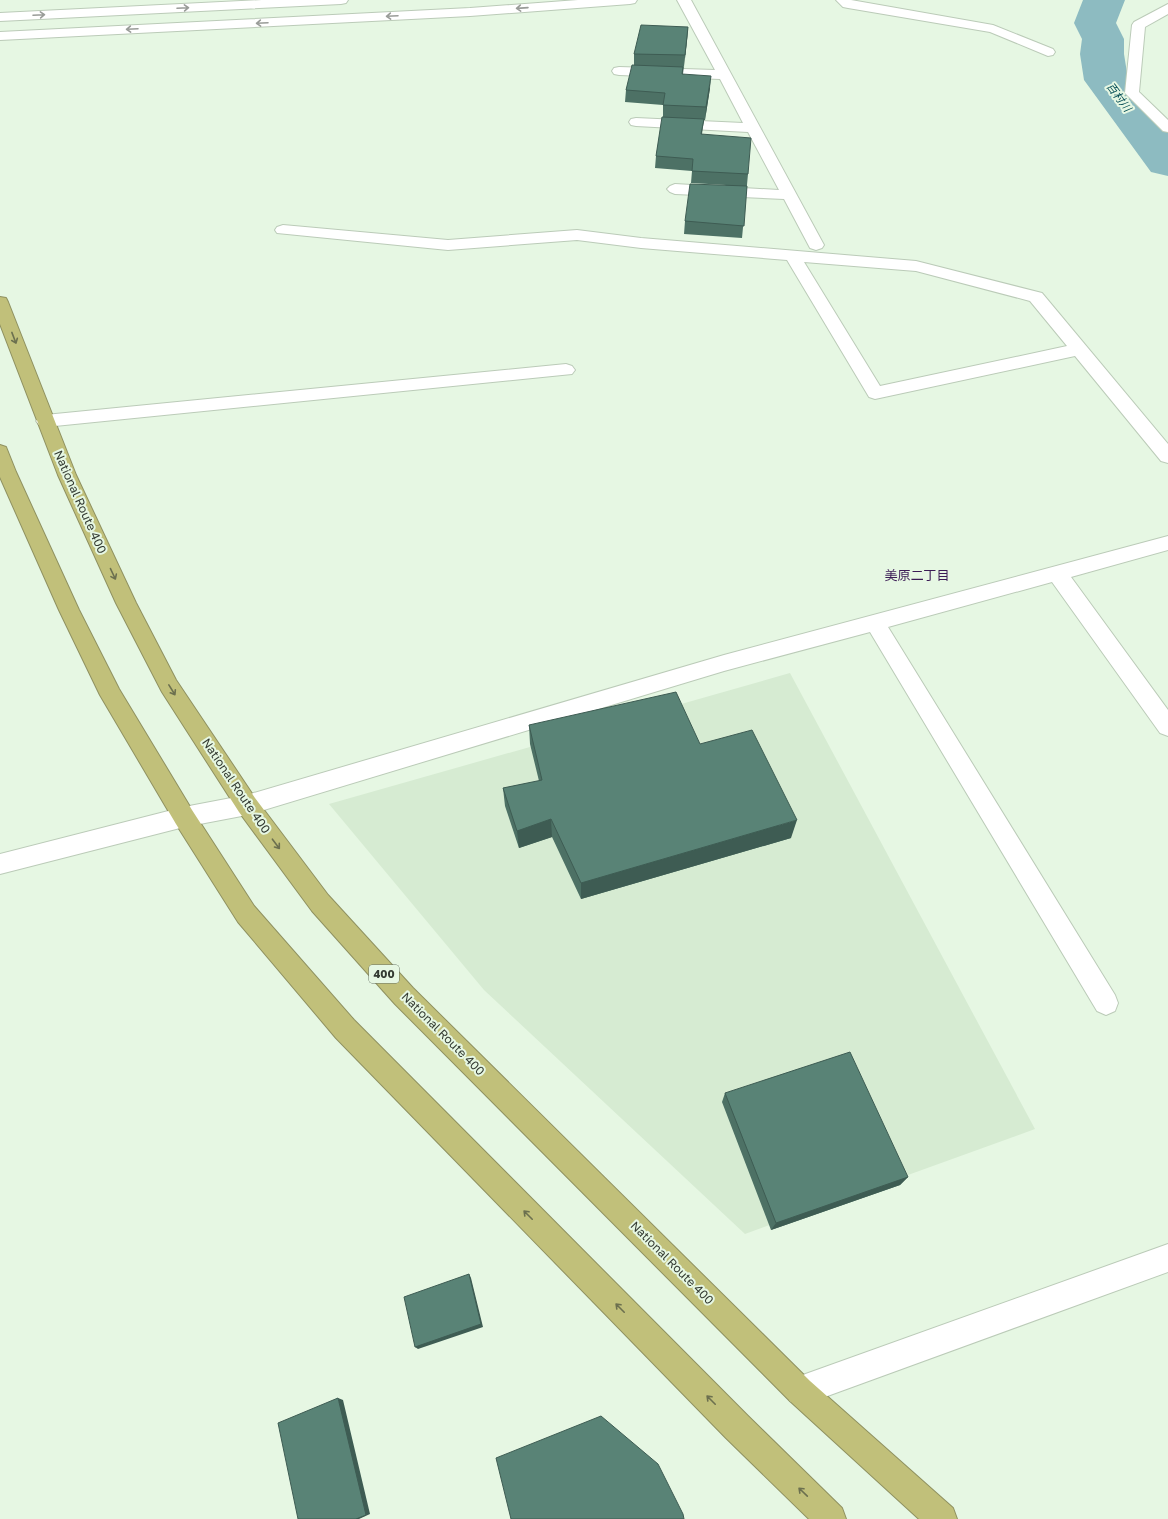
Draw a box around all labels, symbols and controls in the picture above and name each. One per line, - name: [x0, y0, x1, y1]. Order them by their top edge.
- one-way arrow: [176, 4, 189, 12]
- one-way arrow: [516, 4, 529, 11]
- one-way arrow: [32, 11, 45, 19]
- one-way arrow: [386, 12, 399, 19]
- one-way arrow: [256, 19, 269, 26]
- one-way arrow: [126, 26, 139, 33]
- water label: 百村川: [1104, 80, 1135, 115]
- one-way arrow: [10, 332, 18, 344]
- street label: National Route 400: [51, 448, 110, 556]
- district label: 美原二丁目: [884, 567, 950, 583]
- one-way arrow: [110, 568, 117, 580]
- one-way arrow: [168, 684, 176, 695]
- street label: National Route 400: [199, 735, 274, 836]
- one-way arrow: [272, 838, 280, 849]
- road number: 400: [369, 965, 399, 983]
- street label: National Route 400: [399, 989, 488, 1078]
- one-way arrow: [523, 1210, 533, 1220]
- street label: National Route 400: [628, 1218, 717, 1307]
- one-way arrow: [615, 1303, 625, 1313]
- one-way arrow: [706, 1395, 716, 1405]
- one-way arrow: [798, 1487, 808, 1497]

